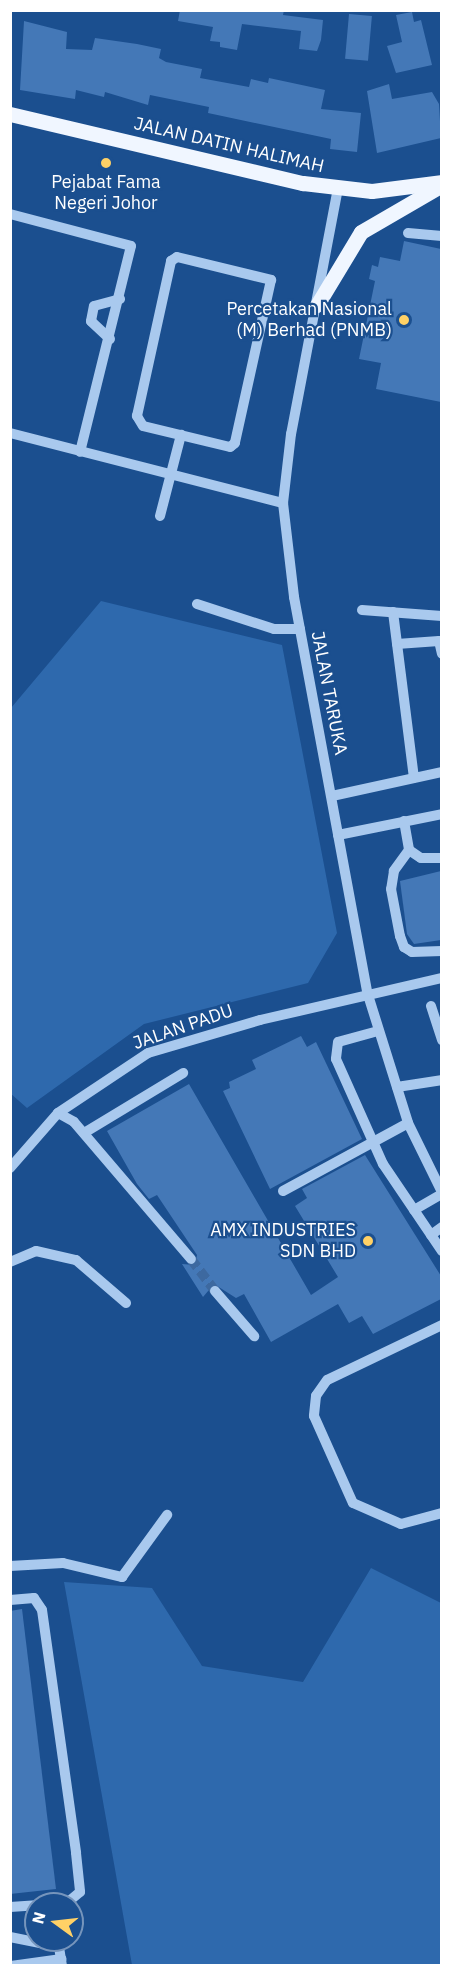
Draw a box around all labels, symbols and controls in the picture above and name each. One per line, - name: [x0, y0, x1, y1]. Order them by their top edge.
- street label: JALAN DATIN HALIMAH: [132, 113, 326, 177]
- marker: Pejabat Fama Negeri Johor: [99, 156, 113, 170]
- place label: Pejabat Fama Negeri Johor: [51, 172, 161, 214]
- place label: Percetakan Nasional (M) Berhad (PNMB): [226, 299, 392, 342]
- marker: Percetakan Nasional (M) Berhad (PNMB): [397, 313, 411, 327]
- street label: JALAN TARUKA: [306, 629, 352, 757]
- street label: JALAN PADU: [130, 1000, 236, 1054]
- place label: AMX INDUSTRIES SDN BHD: [210, 1220, 356, 1262]
- marker: AMX INDUSTRIES SDN BHD: [361, 1234, 375, 1248]
- north arrow: [24, 1892, 84, 1952]
- text: N: [27, 1910, 50, 1926]

